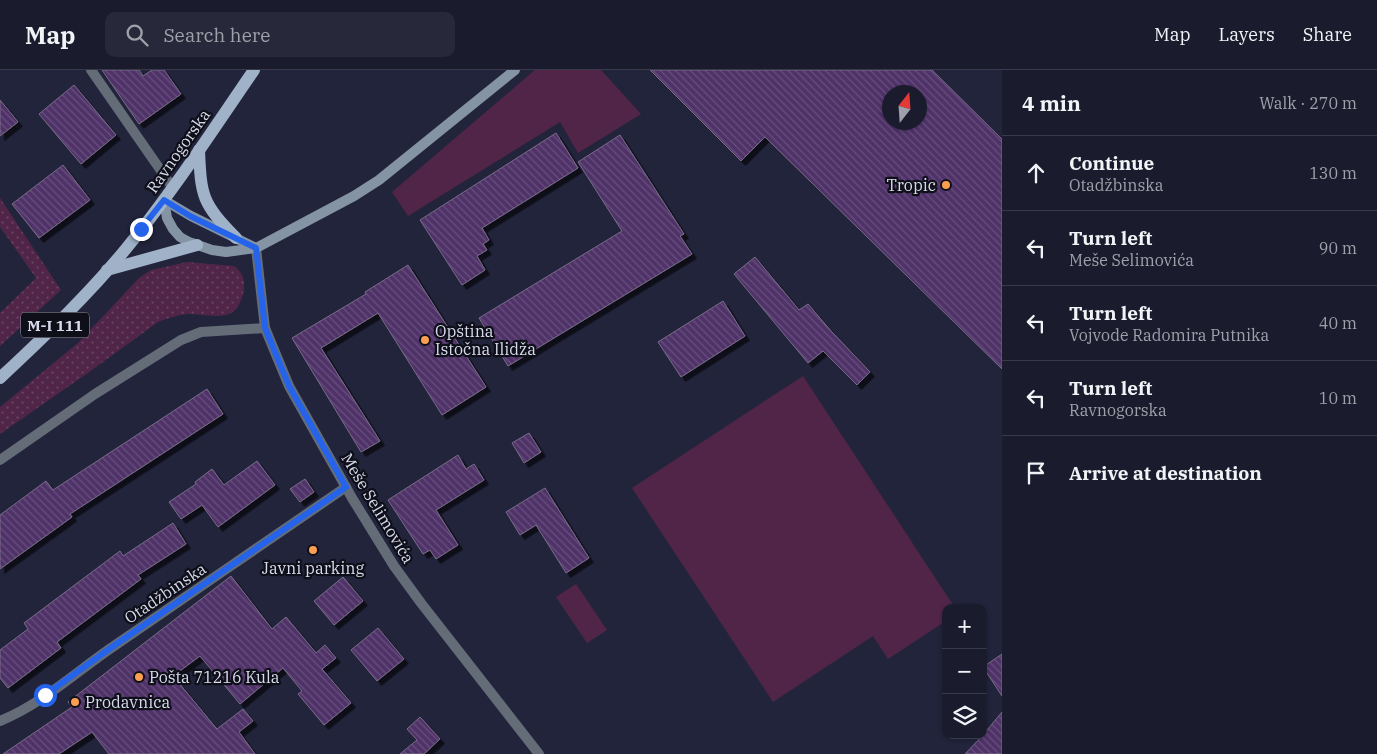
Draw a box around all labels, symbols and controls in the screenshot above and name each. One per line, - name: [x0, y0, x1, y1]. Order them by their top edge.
- search box: [105, 12, 455, 57]
- text: Map: [25, 19, 75, 51]
- icon: search: [123, 21, 151, 49]
- text: Search here: [163, 23, 270, 47]
- text: Map: [1154, 23, 1191, 46]
- text: Layers: [1219, 23, 1275, 46]
- text: Share: [1303, 23, 1352, 46]
- north arrow: [882, 85, 927, 130]
- text: 4 min: [1022, 89, 1081, 117]
- text: Walk · 270 m: [1259, 93, 1357, 113]
- street label: Ravnogorska: [142, 105, 214, 197]
- text: Continue: [1069, 151, 1154, 175]
- icon: ahead: [1022, 159, 1050, 187]
- text: 130 m: [1309, 163, 1357, 183]
- place label: Tropic: [887, 175, 936, 195]
- text: Otadžbinska: [1069, 175, 1163, 195]
- marker: Tropic: [940, 179, 952, 191]
- route end: [130, 218, 153, 241]
- text: Turn left: [1069, 226, 1152, 250]
- icon: left: [1022, 234, 1050, 262]
- text: 90 m: [1319, 238, 1357, 258]
- text: Meše Selimovića: [1069, 250, 1194, 270]
- text: Turn left: [1069, 301, 1152, 325]
- icon: left: [1022, 309, 1050, 337]
- road number: M-I 111: [21, 312, 89, 338]
- text: 40 m: [1319, 313, 1357, 333]
- place label: Opština Istočna Ilidža: [435, 321, 536, 359]
- text: Vojvode Radomira Putnika: [1069, 325, 1269, 345]
- marker: Opština Istočna Ilidža: [419, 334, 431, 346]
- text: Turn left: [1069, 376, 1152, 400]
- icon: left: [1022, 384, 1050, 412]
- text: 10 m: [1319, 388, 1357, 408]
- text: Ravnogorska: [1069, 400, 1167, 420]
- street label: Meše Selimovića: [337, 449, 419, 567]
- icon: arrive: [1022, 459, 1050, 487]
- text: Arrive at destination: [1069, 461, 1262, 485]
- marker: Javni parking: [307, 544, 319, 556]
- street label: Otadžbinska: [120, 558, 210, 628]
- place label: Javni parking: [262, 558, 364, 578]
- map controls: [942, 604, 987, 739]
- button: +: [942, 604, 987, 649]
- button: −: [942, 649, 987, 694]
- place label: Pošta 71216 Kula: [149, 667, 280, 687]
- marker: Pošta 71216 Kula: [133, 671, 145, 683]
- route start: [34, 684, 57, 707]
- place label: Prodavnica: [85, 692, 170, 712]
- button: layers: [942, 694, 987, 739]
- marker: Prodavnica: [69, 696, 81, 708]

